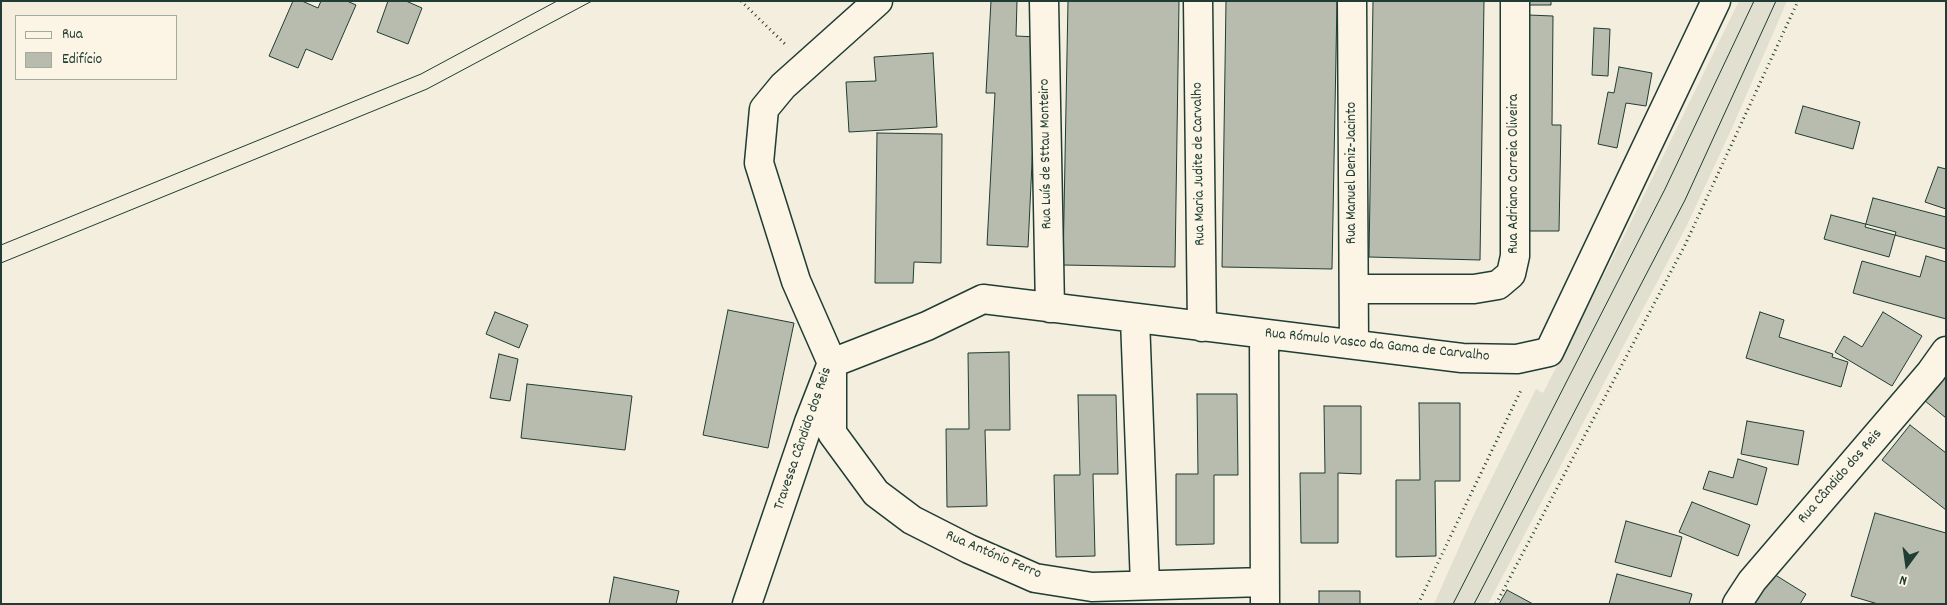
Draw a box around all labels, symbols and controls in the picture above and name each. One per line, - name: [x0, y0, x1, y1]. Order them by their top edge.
- legend: [15, 15, 178, 80]
- text: Rua: [62, 24, 83, 46]
- text: Edifício: [62, 49, 102, 71]
- street label: Rua Luís de Sttau Monteiro: [1037, 79, 1057, 229]
- street label: Rua Maria Judite de Carvalho: [1190, 82, 1210, 246]
- street label: Rua Adriano Correia Oliveira: [1506, 94, 1524, 254]
- street label: Rua Manuel Deniz-Jacinto: [1344, 102, 1362, 244]
- street label: Rua Rómulo Vasco da Gama de Carvalho: [1264, 325, 1490, 367]
- street label: Travessa Cândido dos Reis: [771, 365, 837, 513]
- street label: Rua Cândido dos Reis: [1795, 426, 1887, 528]
- street label: Rua António Ferro: [942, 528, 1044, 584]
- north arrow: [1882, 540, 1932, 590]
- text: N: [1898, 569, 1909, 590]

